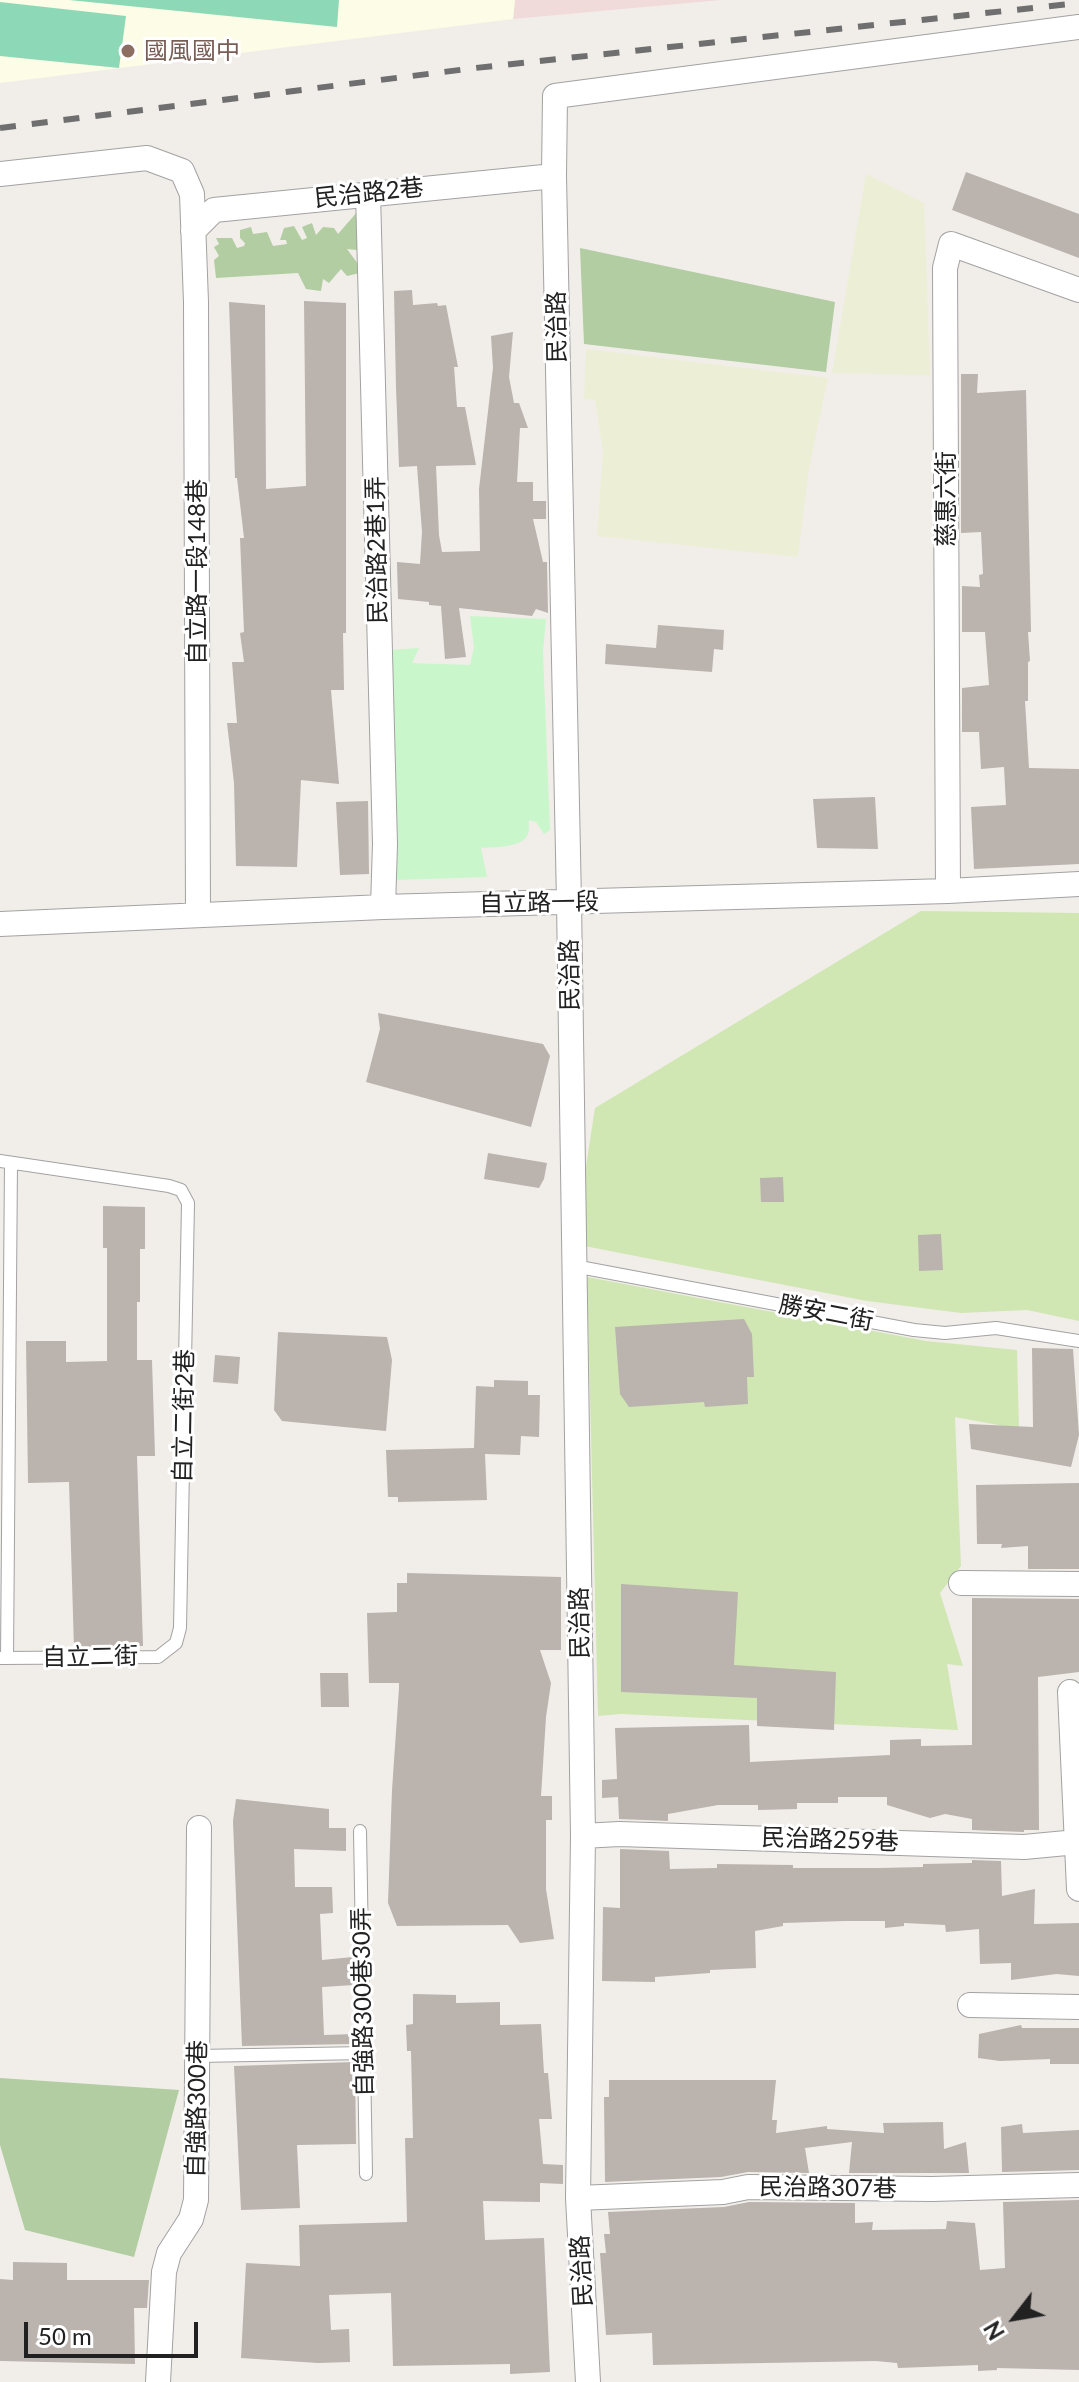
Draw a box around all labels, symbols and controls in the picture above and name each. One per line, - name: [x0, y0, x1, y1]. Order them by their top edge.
- place label: 國風國中: [144, 37, 240, 65]
- marker: 國風國中: [119, 42, 137, 60]
- street label: 民治路2巷: [313, 173, 425, 213]
- street label: 民治路: [542, 291, 572, 363]
- street label: 慈惠六街: [932, 451, 960, 547]
- street label: 民治路2巷1弄: [361, 476, 393, 624]
- street label: 自立路一段148巷: [183, 479, 211, 665]
- street label: 自立路一段: [479, 888, 599, 918]
- street label: 民治路: [555, 939, 585, 1011]
- street label: 勝安二街: [776, 1290, 876, 1336]
- street label: 自立二街2巷: [168, 1349, 200, 1483]
- street label: 民治路: [565, 1587, 595, 1659]
- street label: 自立二街: [42, 1642, 138, 1672]
- street label: 民治路259巷: [761, 1823, 899, 1857]
- street label: 自強路300巷30弄: [347, 1907, 379, 2097]
- street label: 自強路300巷: [181, 2040, 213, 2178]
- street label: 民治路307巷: [759, 2172, 897, 2204]
- street label: 民治路: [566, 2234, 598, 2308]
- north arrow: [975, 2278, 1055, 2358]
- scale bar: [28, 2306, 202, 2356]
- text: N: [978, 2316, 1010, 2345]
- text: 50 m: [38, 2321, 92, 2350]

